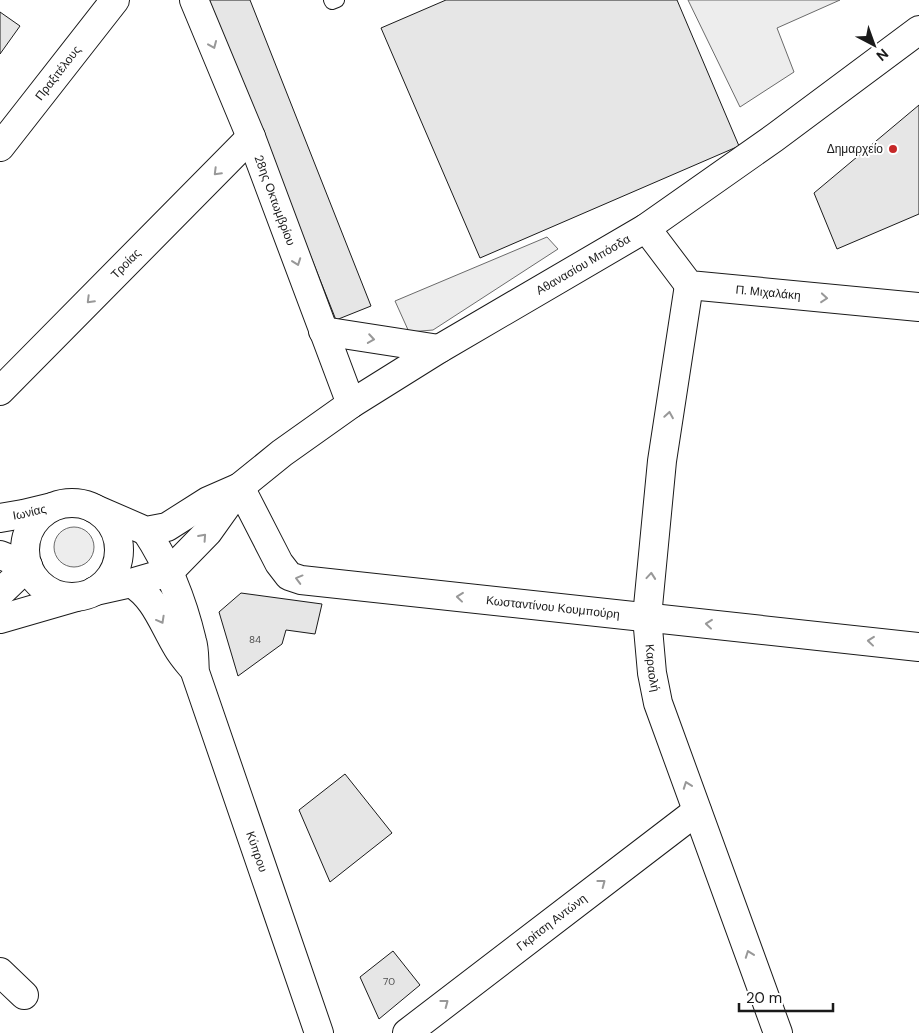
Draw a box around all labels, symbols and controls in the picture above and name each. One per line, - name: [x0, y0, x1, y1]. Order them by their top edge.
- north arrow: [849, 20, 899, 70]
- one-way arrow: [206, 40, 217, 49]
- street label: Πραξιτέλους: [31, 42, 85, 104]
- text: N: [873, 45, 892, 65]
- place label: Δημαρχείο: [827, 141, 883, 157]
- marker: Δημαρχείο: [887, 143, 899, 155]
- street label: 28ης Οκτωμβρίου: [250, 153, 299, 248]
- one-way arrow: [214, 166, 223, 175]
- street label: Αθανασίου Μπόσδα: [533, 231, 633, 299]
- street label: Τροίας: [107, 245, 144, 282]
- one-way arrow: [291, 257, 301, 265]
- street label: Π. Μιχαλάκη: [735, 282, 802, 304]
- one-way arrow: [821, 292, 829, 303]
- one-way arrow: [87, 294, 96, 303]
- one-way arrow: [366, 333, 375, 343]
- one-way arrow: [664, 410, 674, 419]
- street label: Ιωνίας: [11, 501, 48, 524]
- one-way arrow: [197, 534, 206, 543]
- one-way arrow: [645, 572, 656, 580]
- one-way arrow: [295, 574, 304, 585]
- one-way arrow: [456, 592, 464, 603]
- street label: Κωσταντίνου Κουμπούρη: [485, 592, 621, 623]
- one-way arrow: [155, 614, 165, 623]
- one-way arrow: [705, 618, 713, 629]
- house number: 84: [249, 633, 261, 646]
- one-way arrow: [866, 636, 874, 647]
- street label: Καραολή: [641, 644, 664, 693]
- one-way arrow: [683, 781, 693, 790]
- street label: Κύπρου: [242, 829, 271, 874]
- one-way arrow: [596, 881, 605, 889]
- street label: Γκρίτση Αντώνη: [513, 890, 590, 954]
- one-way arrow: [745, 951, 755, 959]
- house number: 70: [383, 975, 395, 988]
- scale bar: [739, 980, 833, 1012]
- text: 20 m: [746, 988, 782, 1008]
- one-way arrow: [439, 1001, 448, 1009]

